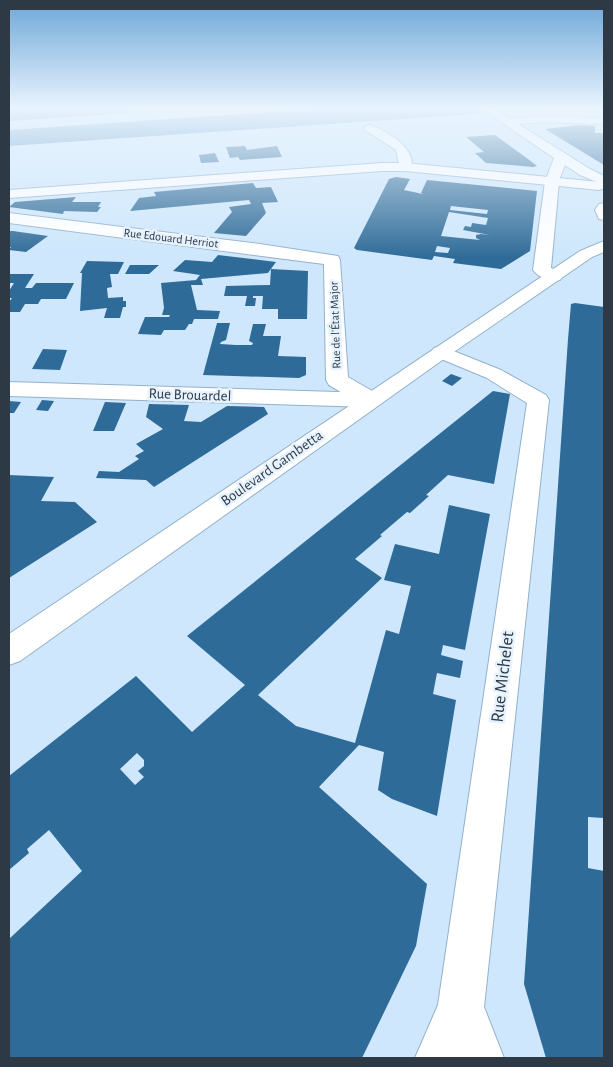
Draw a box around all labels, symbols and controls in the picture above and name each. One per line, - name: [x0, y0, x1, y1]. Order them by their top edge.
- street label: Rue Edouard Herriot: [123, 226, 219, 250]
- street label: Rue de l'État Major: [326, 281, 344, 369]
- street label: Rue Brouardel: [148, 386, 232, 404]
- street label: Boulevard Gambetta: [218, 427, 326, 509]
- street label: Rue Michelet: [488, 630, 518, 724]

